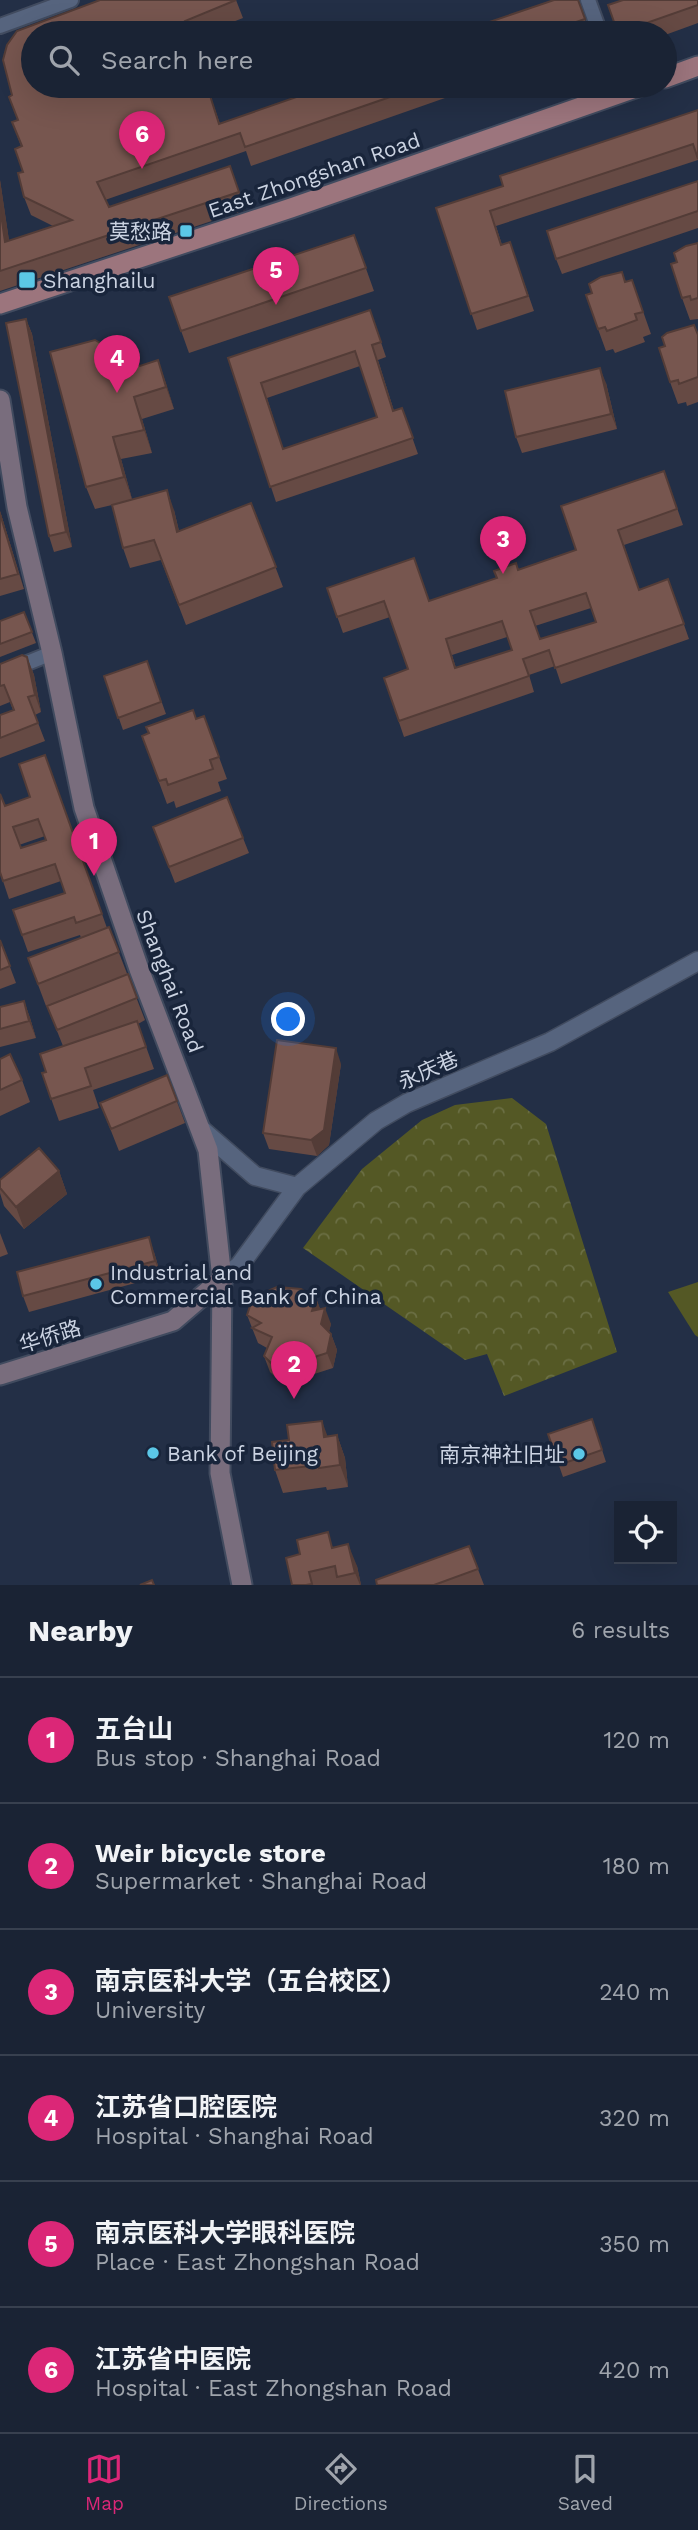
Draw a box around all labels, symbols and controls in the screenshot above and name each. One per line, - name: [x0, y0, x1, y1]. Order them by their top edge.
- search box: [21, 21, 677, 98]
- icon: search: [45, 41, 83, 79]
- text: Search here: [101, 45, 253, 75]
- pin: 6: [119, 111, 165, 169]
- street label: East Zhongshan Road: [205, 127, 423, 223]
- place label: 莫愁路: [109, 219, 172, 244]
- marker: 莫愁路: [178, 223, 194, 239]
- pin: 5: [253, 247, 299, 305]
- place label: Shanghailu: [43, 268, 155, 293]
- marker: Shanghailu: [17, 270, 37, 290]
- pin: 4: [94, 335, 140, 393]
- pin: 3: [480, 516, 526, 574]
- pin: 1: [71, 818, 117, 876]
- street label: Shanghai Road: [131, 906, 209, 1056]
- your location: [271, 1002, 305, 1036]
- street label: 永庆巷: [394, 1046, 462, 1094]
- place label: Industrial and Commercial Bank of China: [110, 1260, 382, 1309]
- marker: Industrial and Commercial Bank of China: [88, 1276, 104, 1292]
- street label: 华侨路: [16, 1315, 84, 1357]
- pin: 2: [271, 1341, 317, 1399]
- place label: Bank of Beijing: [167, 1441, 319, 1466]
- place label: 南京神社旧址: [439, 1442, 565, 1467]
- marker: Bank of Beijing: [145, 1445, 161, 1461]
- marker: 南京神社旧址: [571, 1446, 587, 1462]
- map controls: [614, 1501, 677, 1564]
- button: locate: [614, 1501, 677, 1564]
- text: Nearby: [28, 1613, 133, 1648]
- text: 6 results: [571, 1617, 670, 1644]
- text: 五台山: [95, 1714, 173, 1744]
- text: 1: [46, 1727, 56, 1754]
- text: 120 m: [604, 1727, 670, 1754]
- text: Bus stop · Shanghai Road: [95, 1745, 381, 1772]
- text: Weir bicycle store: [95, 1838, 326, 1868]
- text: 2: [44, 1853, 58, 1880]
- text: 180 m: [603, 1853, 670, 1880]
- text: Supermarket · Shanghai Road: [95, 1868, 427, 1895]
- text: 南京医科大学（五台校区）: [95, 1966, 407, 1996]
- text: 3: [44, 1979, 58, 2006]
- text: 240 m: [599, 1979, 670, 2006]
- text: University: [95, 1997, 205, 2024]
- text: 江苏省口腔医院: [95, 2092, 277, 2122]
- text: 4: [44, 2105, 58, 2132]
- text: 320 m: [599, 2105, 670, 2132]
- text: Hospital · Shanghai Road: [95, 2123, 374, 2150]
- text: 南京医科大学眼科医院: [95, 2218, 355, 2248]
- text: 5: [44, 2231, 58, 2258]
- text: 350 m: [599, 2231, 670, 2258]
- text: Place · East Zhongshan Road: [95, 2249, 420, 2276]
- text: 江苏省中医院: [95, 2344, 251, 2374]
- text: 6: [44, 2357, 58, 2384]
- text: 420 m: [598, 2357, 670, 2384]
- text: Hospital · East Zhongshan Road: [95, 2375, 452, 2402]
- tab: Map: [85, 2450, 124, 2515]
- tab: Directions: [294, 2450, 388, 2515]
- tab: Saved: [558, 2450, 613, 2515]

